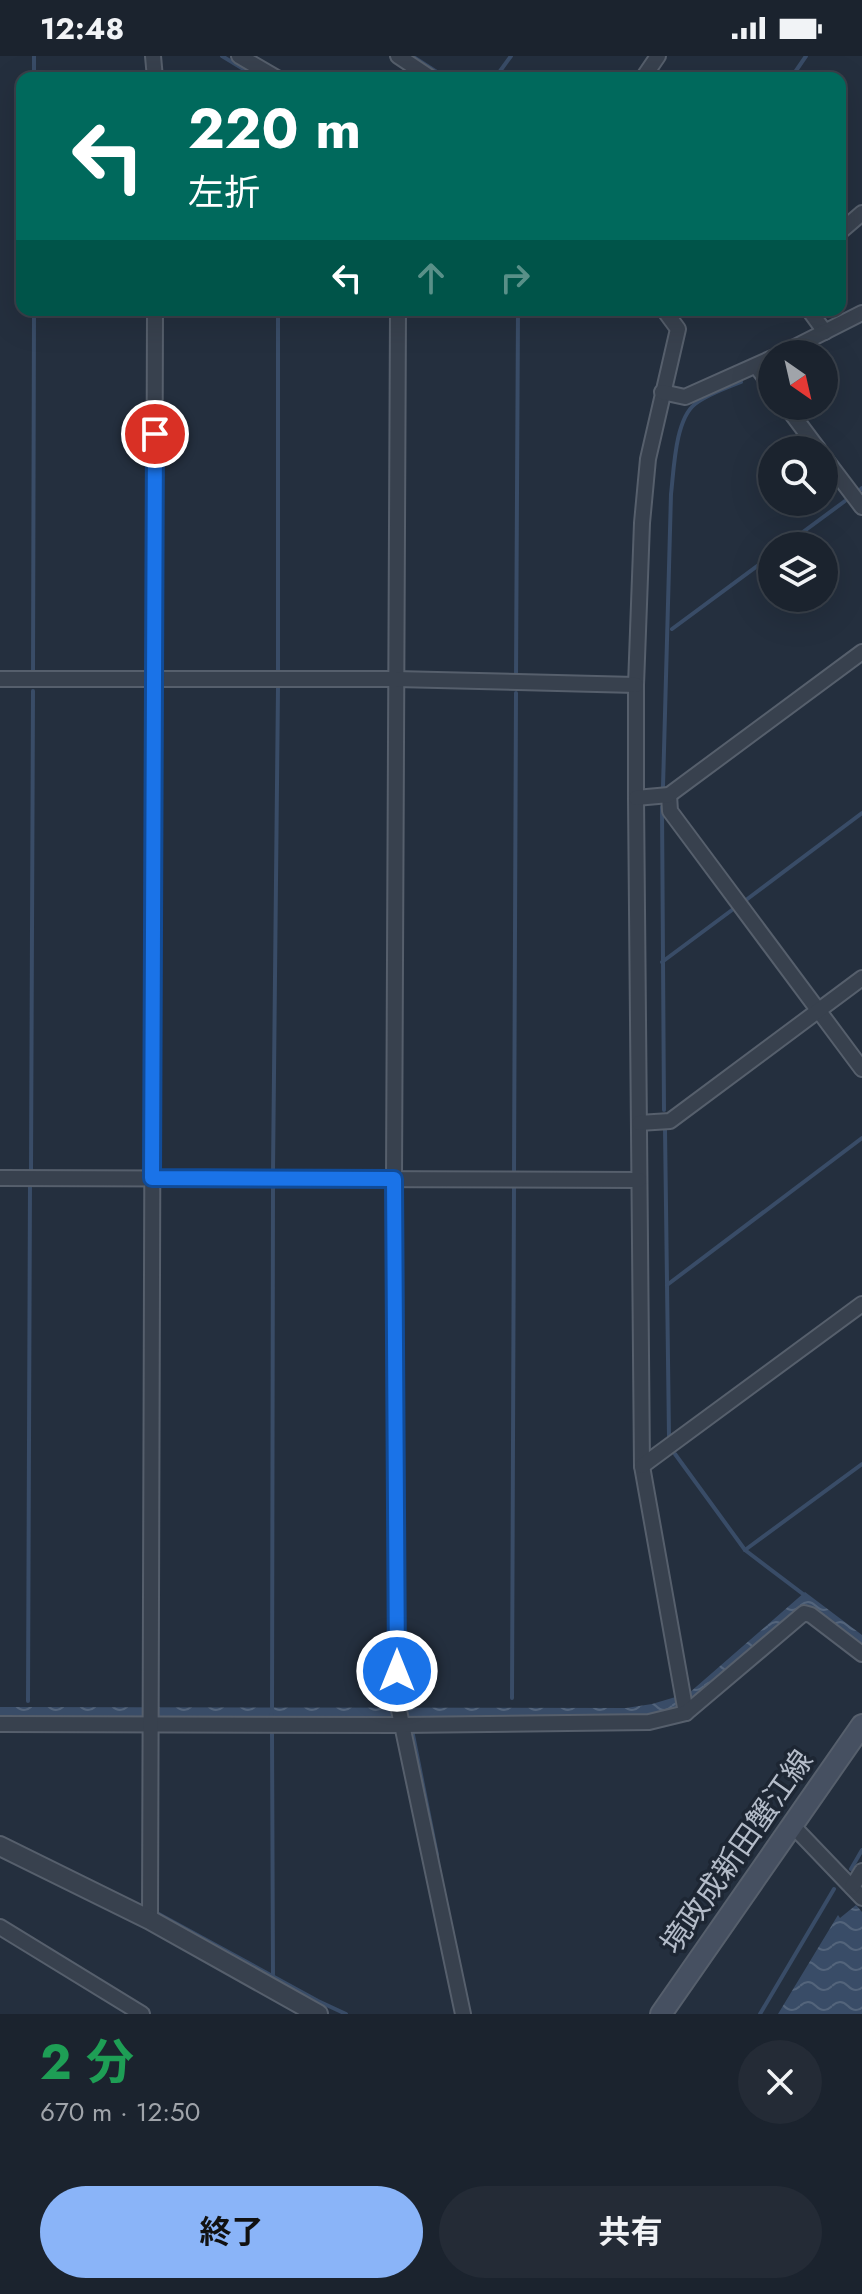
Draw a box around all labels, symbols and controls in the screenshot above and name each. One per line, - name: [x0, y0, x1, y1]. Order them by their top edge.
- text: 12:48: [40, 7, 124, 50]
- text: 220 m: [188, 88, 361, 169]
- icon: left: [56, 104, 160, 208]
- text: 左折: [188, 166, 260, 218]
- icon: left: [325, 256, 369, 300]
- icon: ahead: [409, 256, 453, 300]
- icon: right: [493, 256, 537, 300]
- north arrow: [758, 340, 838, 420]
- map controls: [758, 340, 838, 612]
- pin: [121, 400, 189, 468]
- icon: arrive: [133, 412, 177, 456]
- button: search: [758, 436, 838, 516]
- button: layers: [758, 532, 838, 612]
- position arrow: [355, 1629, 439, 1713]
- street label: 境政成新田蟹江線: [650, 1741, 823, 1962]
- text: 2 分: [40, 2028, 134, 2097]
- button: close: [738, 2040, 822, 2124]
- text: 670 m · 12:50: [40, 2093, 200, 2131]
- button: 終了: [40, 2186, 423, 2278]
- button: 共有: [439, 2186, 822, 2278]

